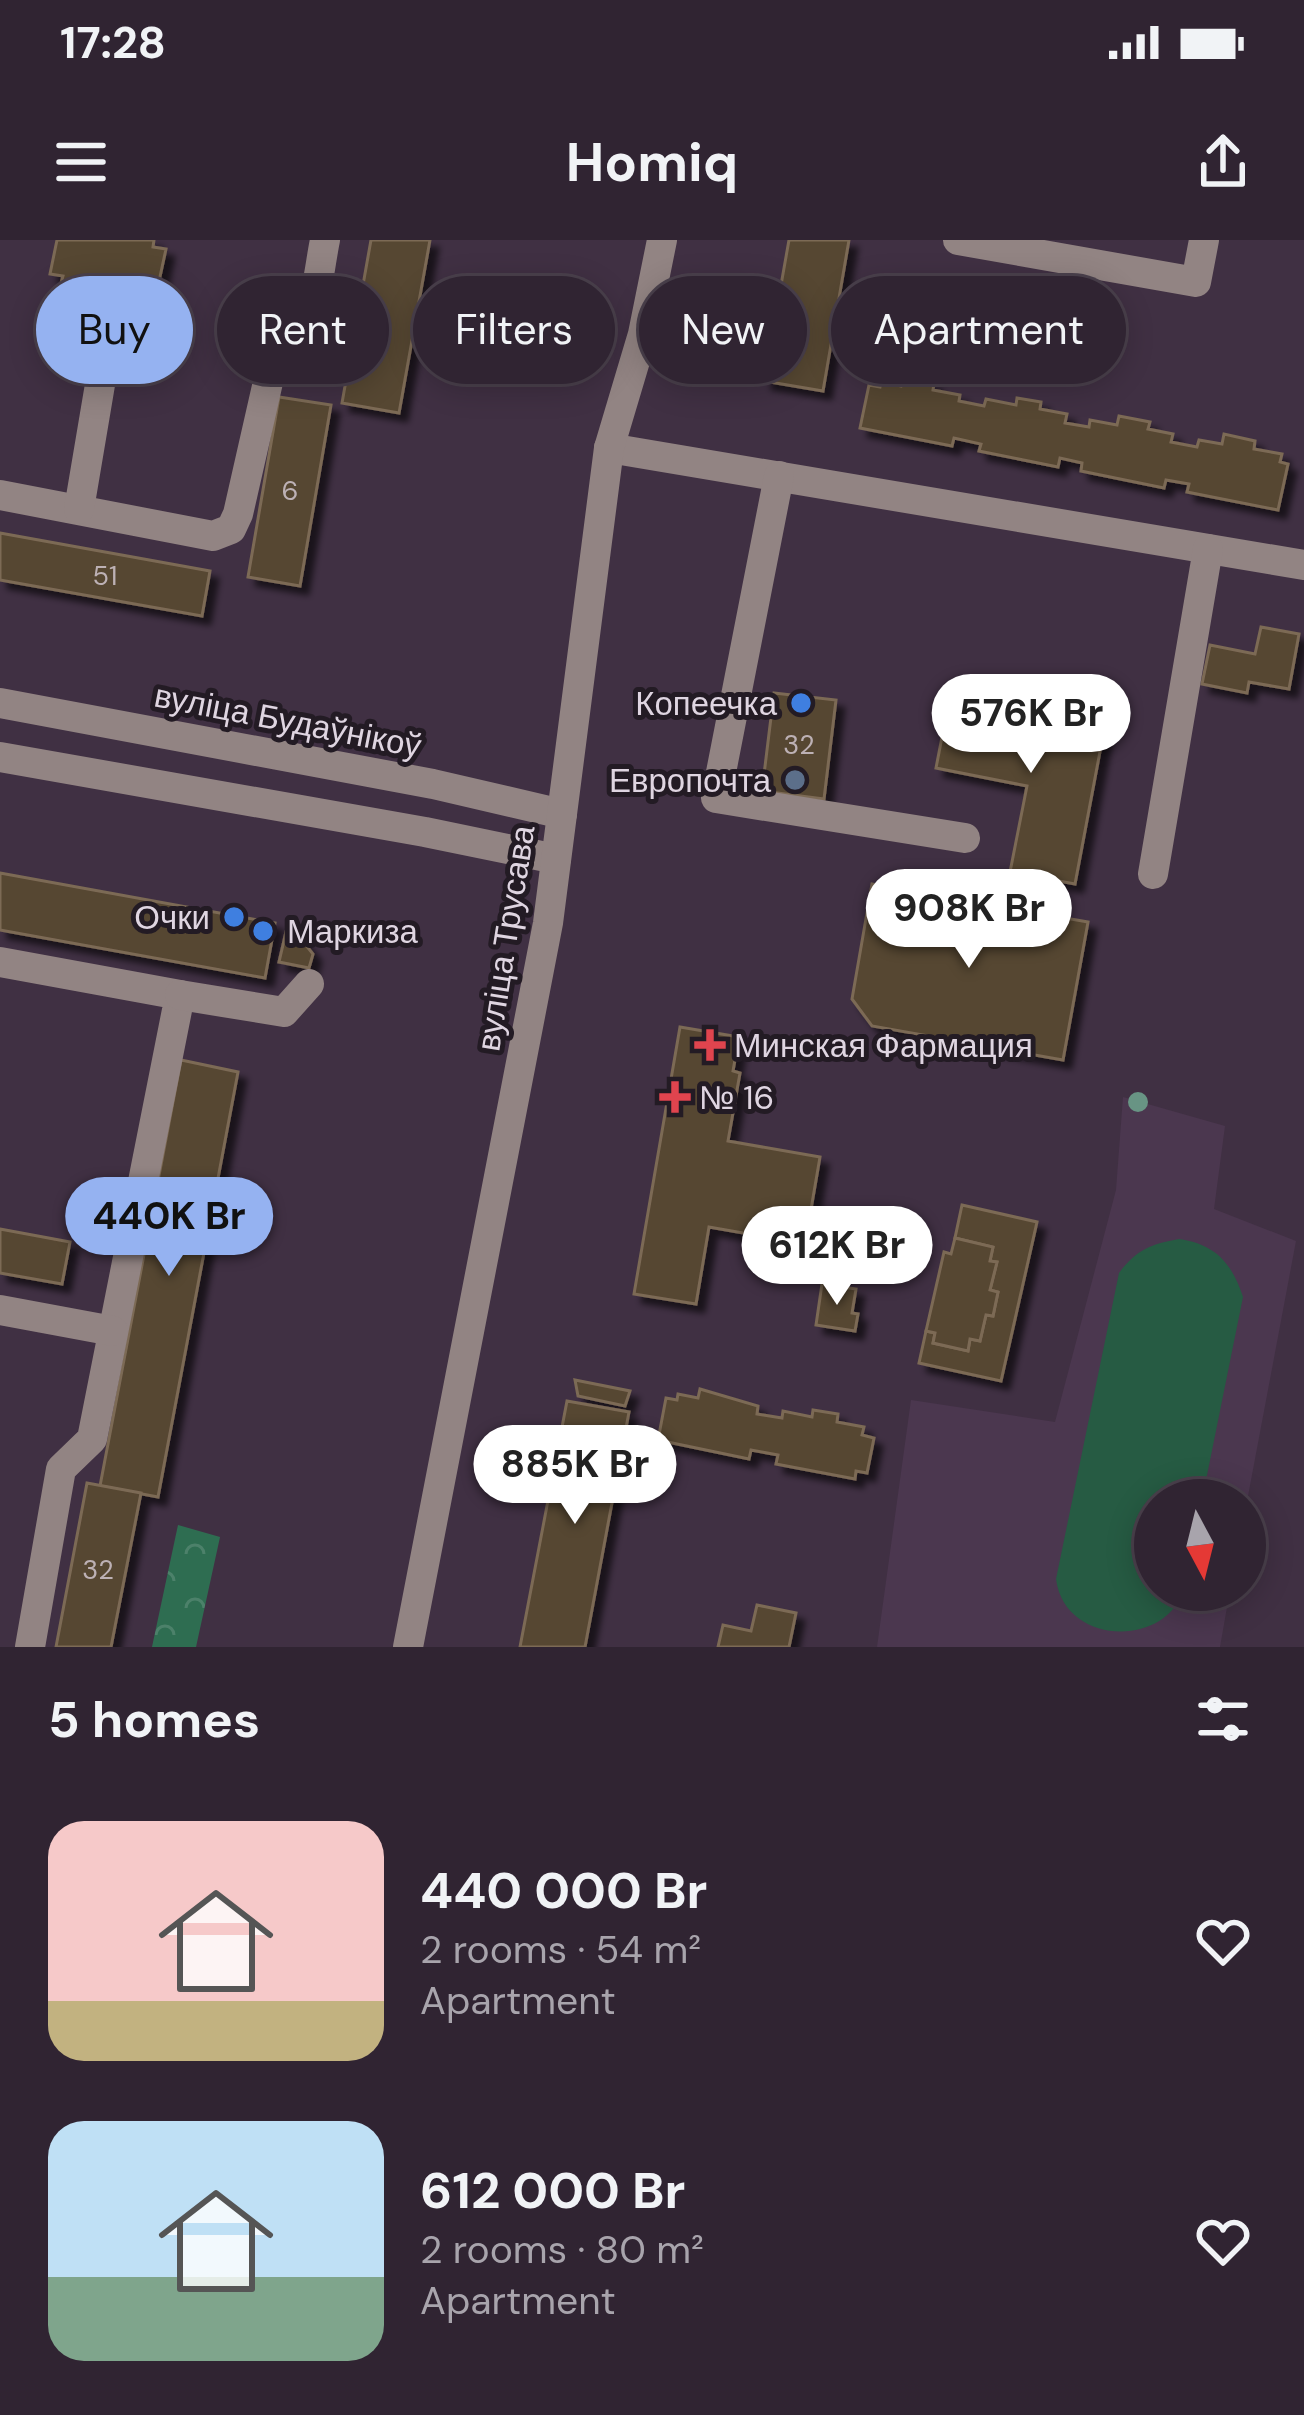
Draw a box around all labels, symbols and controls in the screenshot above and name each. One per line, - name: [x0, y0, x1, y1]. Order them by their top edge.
- text: 17:28: [60, 13, 166, 72]
- text: Homiq: [566, 127, 738, 198]
- icon: menu: [48, 129, 114, 195]
- icon: share: [1190, 129, 1256, 195]
- chip: Buy: [36, 276, 193, 384]
- chip: Rent: [217, 276, 389, 384]
- chip: Filters: [413, 276, 615, 384]
- chip: New: [639, 276, 807, 384]
- chip: Apartment: [831, 276, 1126, 384]
- house number: 6: [282, 473, 298, 508]
- house number: 51: [93, 558, 117, 593]
- street label: вуліца Будаўнікоў: [151, 674, 425, 768]
- pin: 576K Br: [920, 674, 1142, 776]
- place label: Копеечка: [635, 682, 778, 725]
- text: 576K Br: [959, 687, 1103, 738]
- marker: Копеечка: [788, 690, 814, 716]
- house number: 32: [783, 727, 815, 762]
- place label: Европочта: [609, 759, 772, 802]
- marker: Европочта: [782, 767, 808, 793]
- street label: вуліца Трусава: [466, 821, 545, 1054]
- pin: 908K Br: [858, 869, 1080, 971]
- text: 908K Br: [893, 882, 1045, 933]
- place label: Очки: [134, 896, 210, 939]
- marker: Очки: [221, 904, 247, 930]
- place label: Маркиза: [287, 910, 419, 953]
- marker: Маркиза: [250, 918, 276, 944]
- place label: Минская Фармация: [734, 1024, 1033, 1067]
- marker: Минская Фармация: [697, 1032, 723, 1058]
- place label: № 16: [699, 1076, 774, 1119]
- marker: № 16: [662, 1084, 688, 1110]
- pin: 440K Br: [58, 1177, 280, 1279]
- text: 440K Br: [92, 1190, 246, 1241]
- pin: 612K Br: [726, 1206, 948, 1308]
- text: 612K Br: [769, 1219, 905, 1270]
- pin: 885K Br: [464, 1425, 686, 1527]
- text: 885K Br: [500, 1438, 650, 1489]
- north arrow: [1134, 1479, 1266, 1611]
- map controls: [1134, 1479, 1266, 1611]
- house number: 32: [82, 1552, 114, 1587]
- text: 5 homes: [48, 1686, 260, 1753]
- icon: filters: [1190, 1686, 1256, 1752]
- text: 440 000 Br: [420, 1857, 707, 1924]
- icon: home: [144, 1869, 288, 2013]
- icon: heart: [1190, 1908, 1256, 1974]
- text: 2 rooms · 54 m²: [420, 1924, 701, 1975]
- text: Apartment: [420, 1975, 616, 2026]
- text: 612 000 Br: [420, 2157, 685, 2224]
- icon: home: [144, 2169, 288, 2313]
- icon: heart: [1190, 2208, 1256, 2274]
- text: 2 rooms · 80 m²: [420, 2224, 704, 2275]
- text: Apartment: [420, 2275, 616, 2326]

